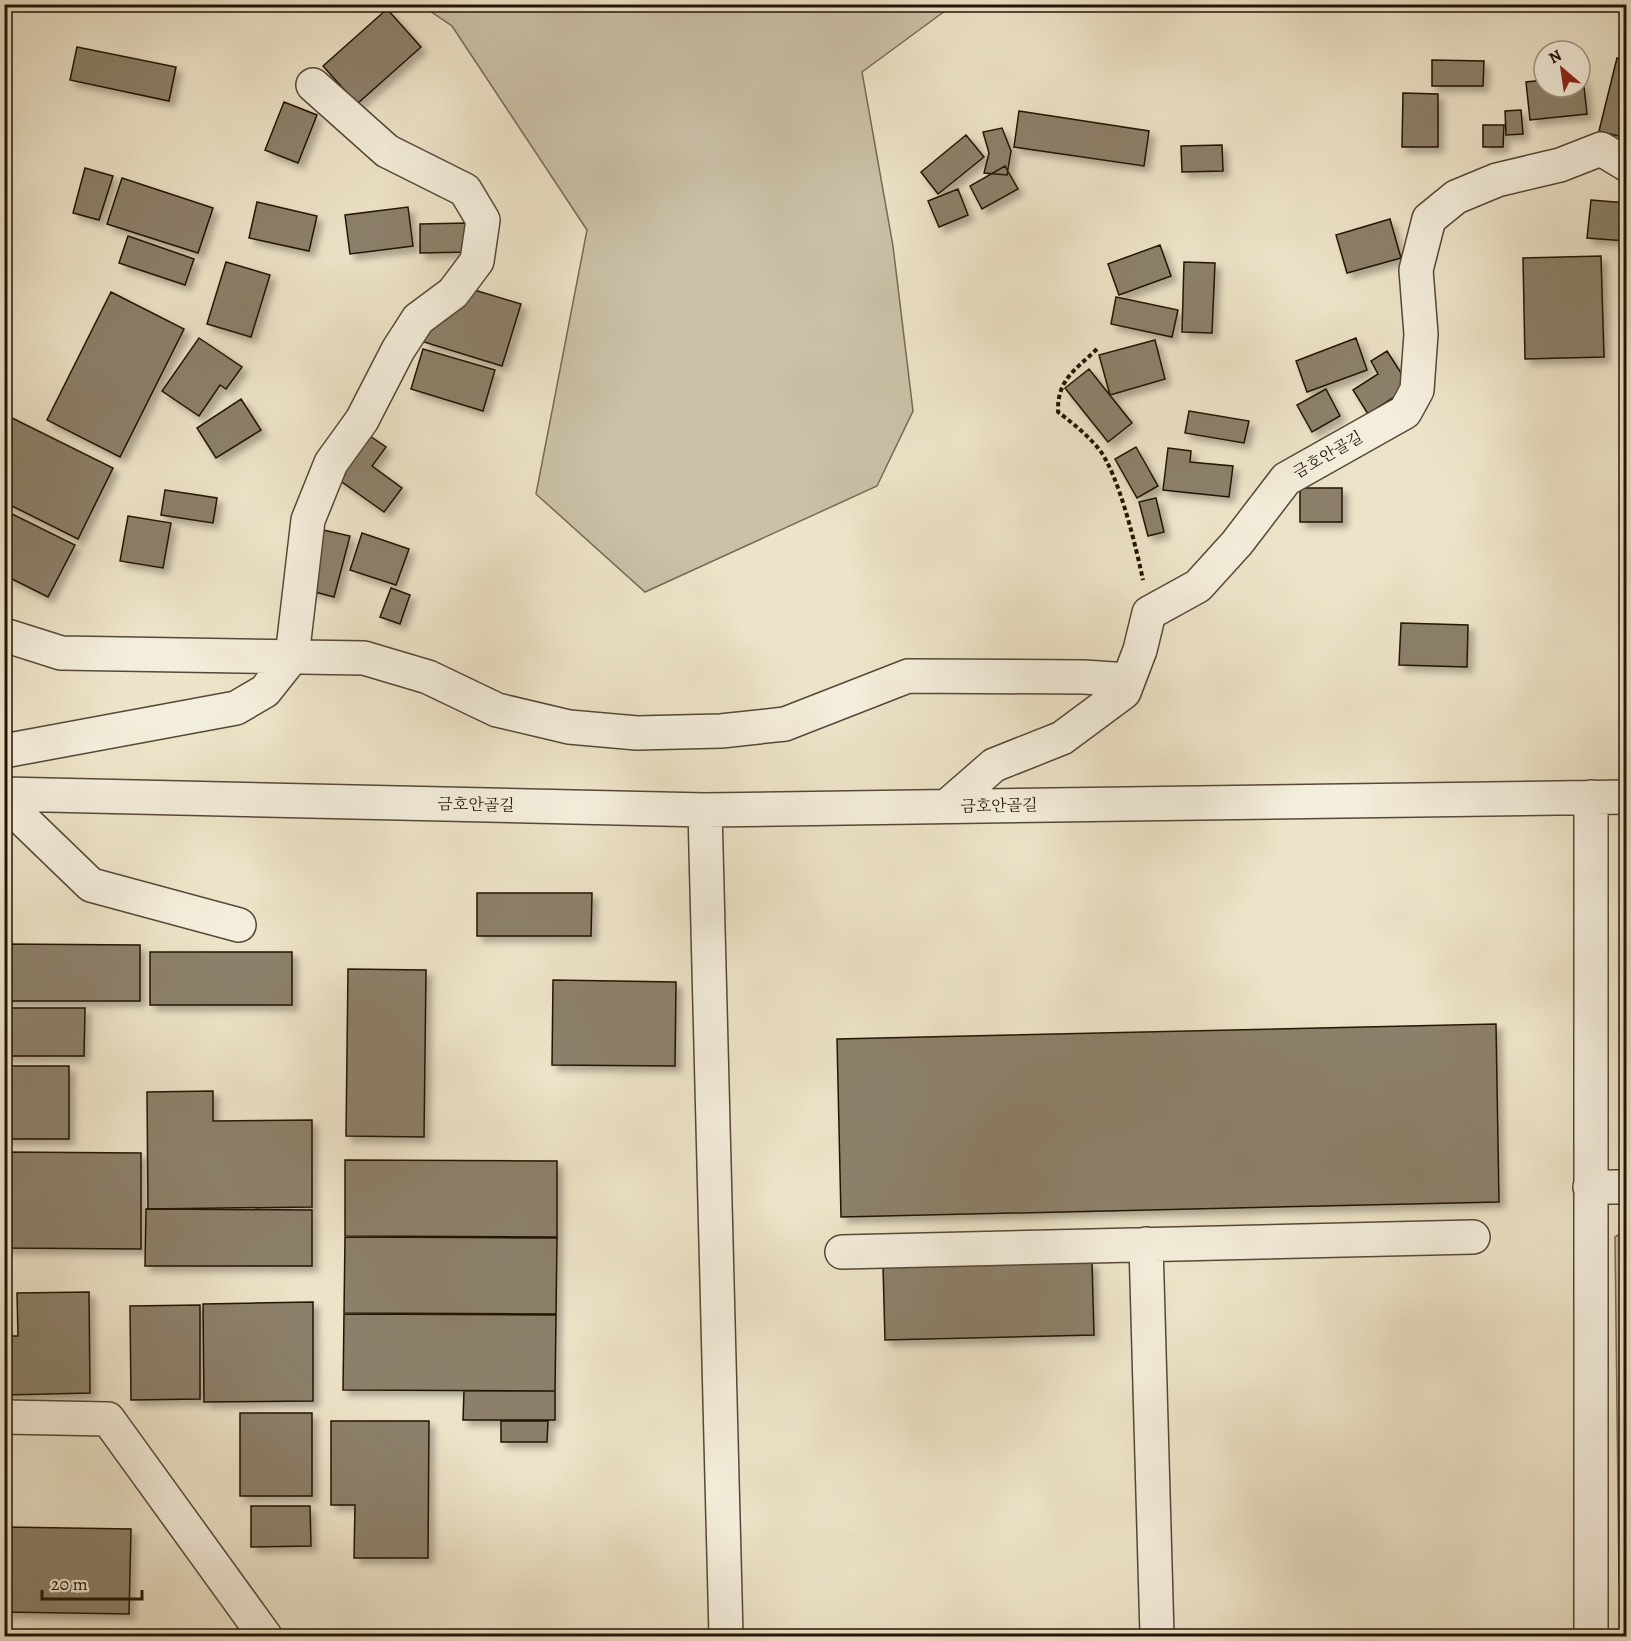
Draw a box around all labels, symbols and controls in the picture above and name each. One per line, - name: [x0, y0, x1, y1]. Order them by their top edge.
- north arrow: [1532, 39, 1592, 99]
- text: N: [1545, 44, 1566, 69]
- street label: 금호안골길: [1289, 426, 1367, 484]
- street label: 금호안골길: [437, 793, 515, 817]
- street label: 금호안골길: [960, 794, 1038, 818]
- scale bar: [42, 1563, 142, 1601]
- text: 20 m: [51, 1572, 88, 1596]

